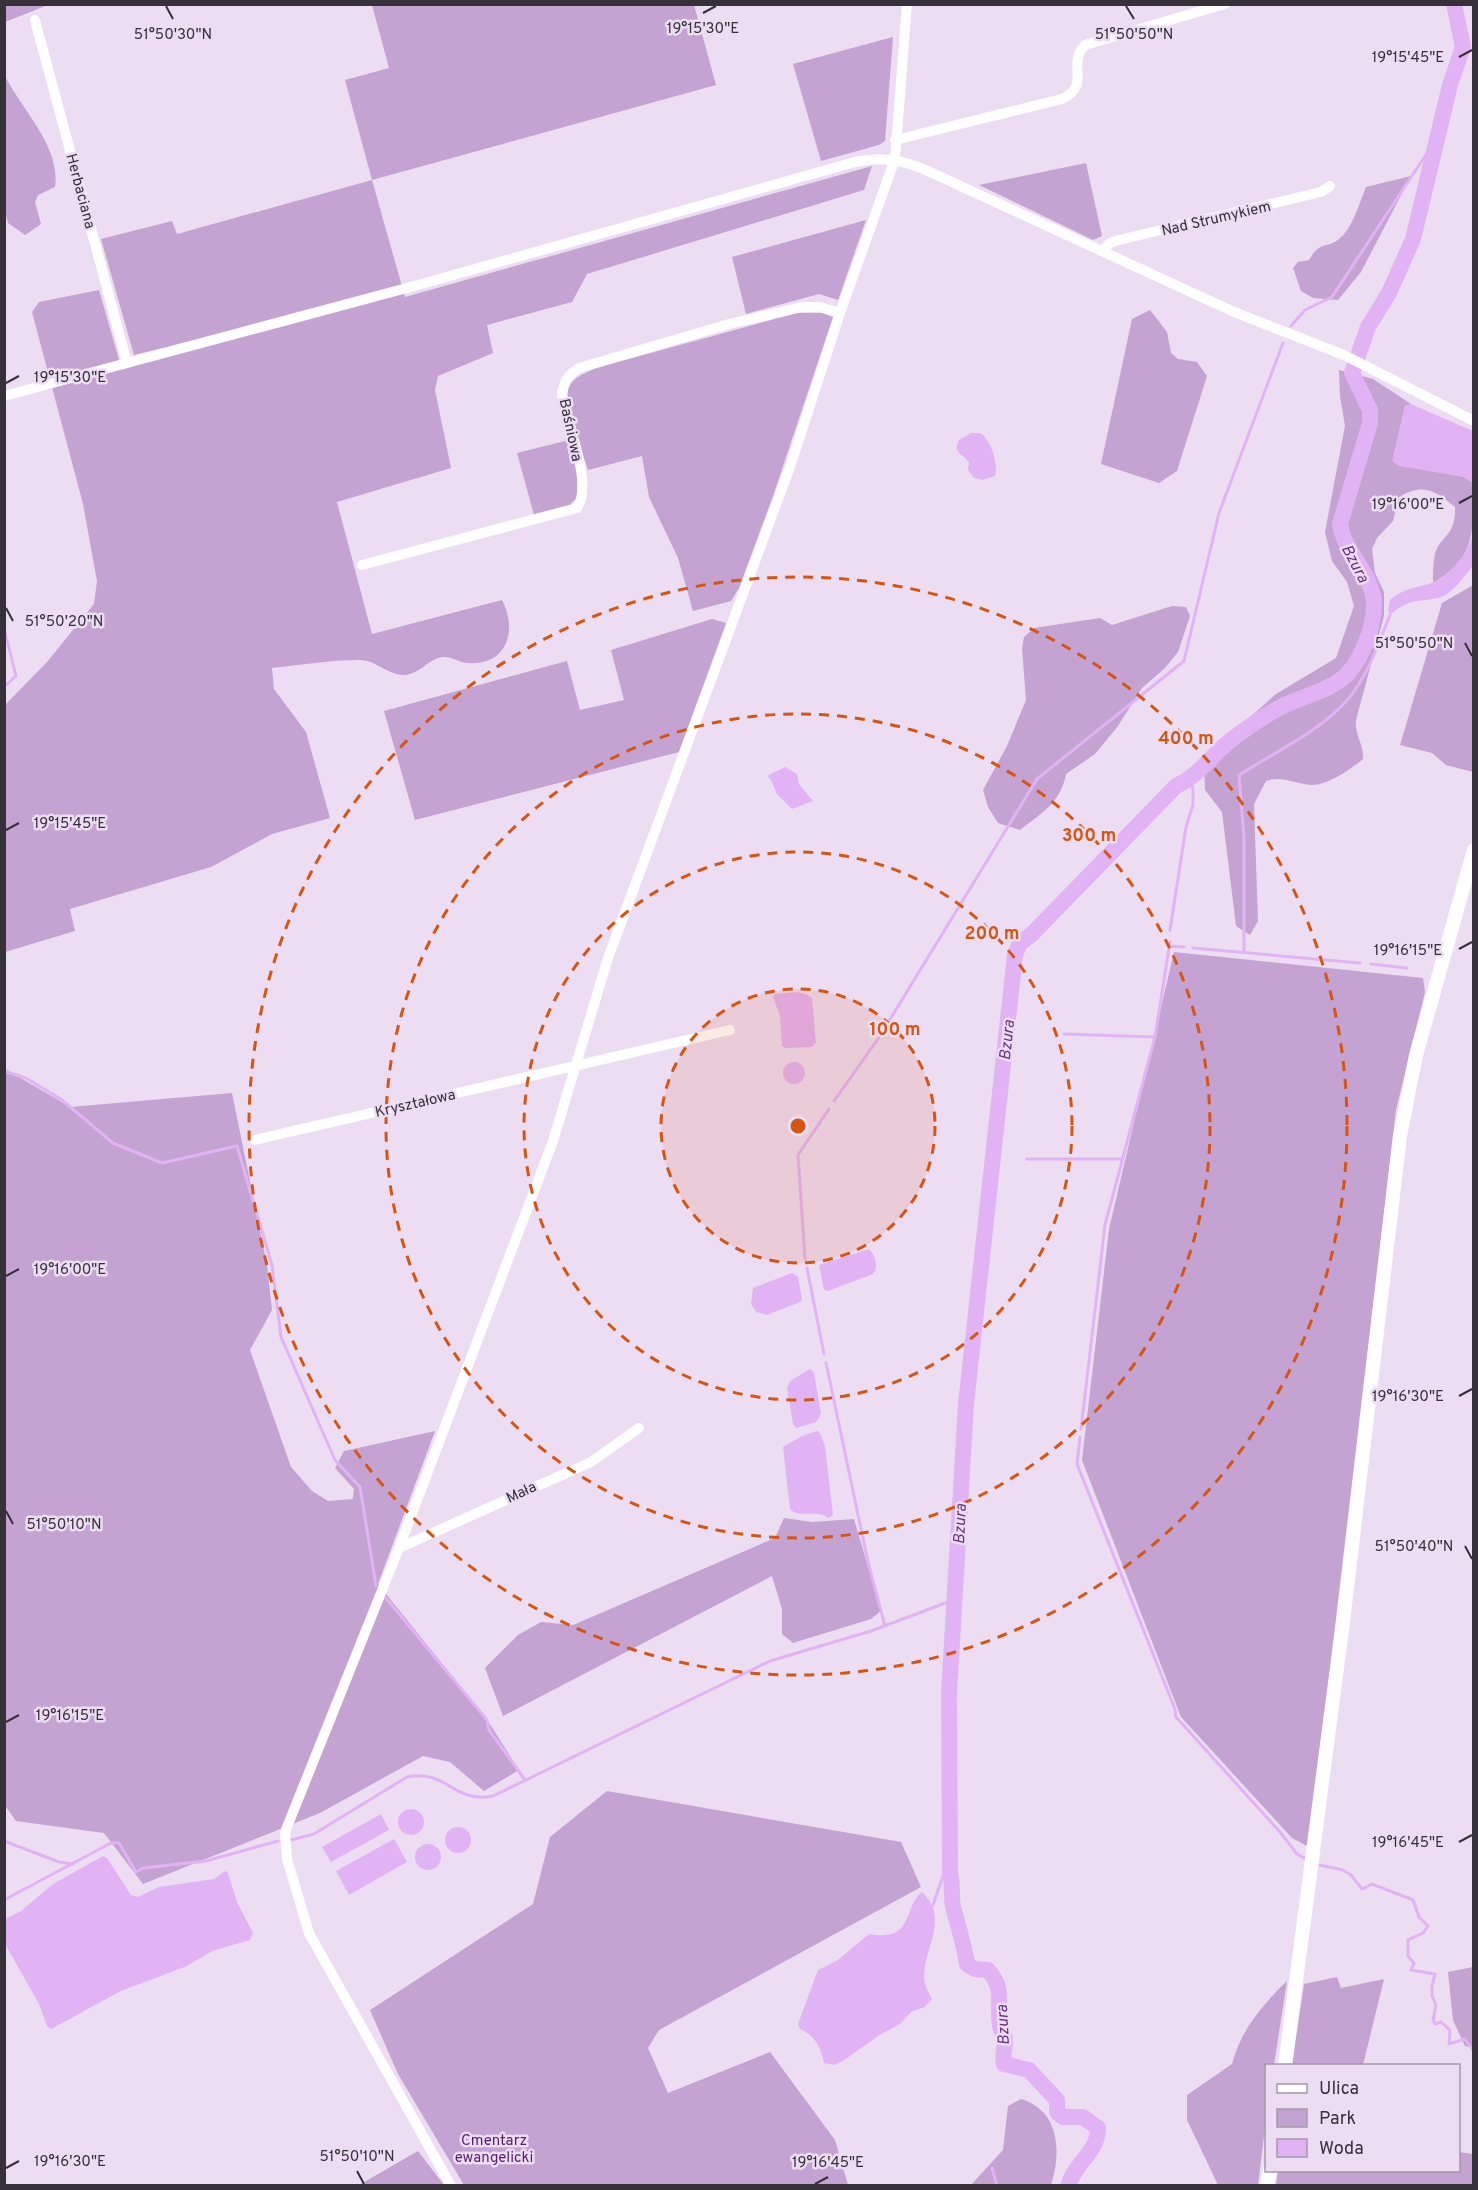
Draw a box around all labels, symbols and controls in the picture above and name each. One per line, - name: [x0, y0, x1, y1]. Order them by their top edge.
- text: 19°15'30"E: [667, 20, 739, 39]
- text: 51°50'30"N: [134, 26, 212, 45]
- text: 51°50'50"N: [1095, 26, 1173, 45]
- text: 19°15'45"E: [1372, 49, 1444, 68]
- street label: Herbaciana: [60, 152, 99, 231]
- street label: Nad Strumykiem: [1160, 198, 1273, 241]
- text: 19°15'30"E: [34, 369, 106, 388]
- street label: Baśniowa: [554, 397, 585, 464]
- text: 19°16'00"E: [1372, 496, 1444, 515]
- water label: Bzura: [1336, 541, 1373, 587]
- text: 51°50'20"N: [25, 613, 103, 632]
- text: 51°50'50"N: [1375, 635, 1453, 654]
- text: 400 m: [1158, 728, 1214, 751]
- text: 19°15'45"E: [34, 815, 106, 834]
- text: 300 m: [1062, 825, 1116, 848]
- text: 200 m: [964, 923, 1020, 946]
- text: 19°16'15"E: [1374, 942, 1442, 961]
- water label: Bzura: [996, 1018, 1020, 1061]
- text: 100 m: [869, 1019, 921, 1042]
- street label: Kryształowa: [373, 1086, 457, 1123]
- centre of rings: [788, 1116, 808, 1136]
- text: 19°16'00"E: [34, 1261, 106, 1280]
- text: 19°16'30"E: [1372, 1388, 1444, 1407]
- street label: Mała: [503, 1478, 540, 1509]
- water label: Bzura: [950, 1503, 972, 1545]
- text: 51°50'10"N: [26, 1516, 102, 1535]
- text: 51°50'40"N: [1375, 1538, 1453, 1557]
- text: 19°16'15"E: [36, 1707, 104, 1726]
- text: 19°16'45"E: [1372, 1834, 1444, 1853]
- water label: Bzura: [993, 2003, 1015, 2046]
- legend: [1265, 2064, 1460, 2172]
- text: Ulica: [1319, 2078, 1359, 2101]
- text: Park: [1319, 2108, 1356, 2131]
- park label: Cmentarz ewangelicki: [455, 2132, 533, 2168]
- text: Woda: [1319, 2138, 1364, 2161]
- text: 51°50'10"N: [319, 2148, 395, 2167]
- text: 19°16'30"E: [34, 2153, 106, 2172]
- text: 19°16'45"E: [792, 2154, 864, 2173]

